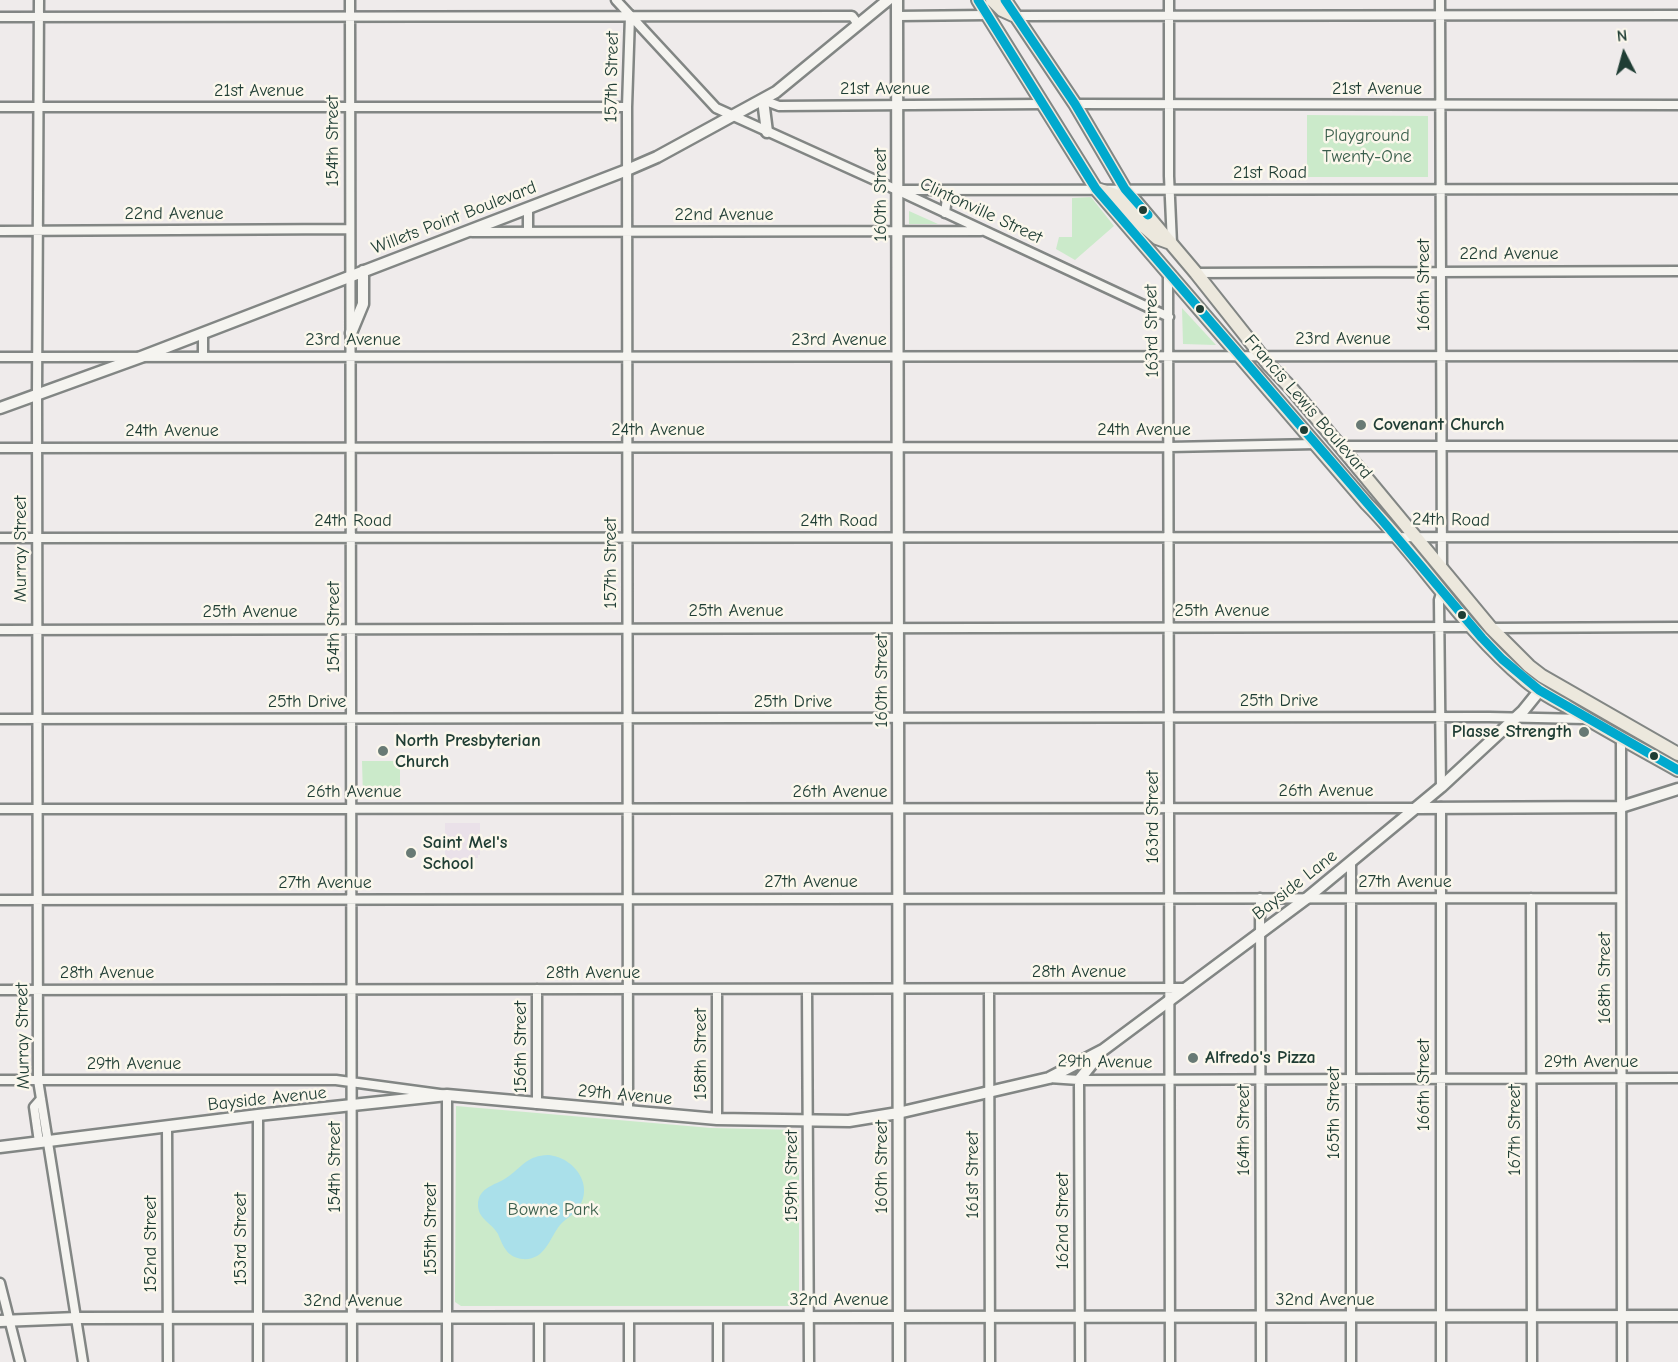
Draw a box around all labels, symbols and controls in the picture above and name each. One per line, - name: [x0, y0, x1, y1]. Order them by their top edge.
- north arrow: [1594, 24, 1654, 84]
- text: N: [1616, 27, 1628, 46]
- street label: 157th Street: [600, 31, 624, 123]
- street label: 21st Avenue: [840, 78, 930, 100]
- street label: 21st Avenue: [1332, 78, 1422, 100]
- street label: 21st Avenue: [214, 80, 304, 102]
- street label: 154th Street: [322, 95, 344, 187]
- park label: Playground Twenty-One: [1322, 125, 1412, 168]
- street label: 160th Street: [870, 148, 892, 242]
- street label: 21st Road: [1233, 162, 1307, 184]
- street label: Clintonville Street: [916, 173, 1046, 249]
- street label: Willets Point Boulevard: [369, 177, 539, 259]
- street label: 22nd Avenue: [124, 203, 224, 225]
- street label: 22nd Avenue: [674, 204, 774, 226]
- unlabelled marker: [1137, 204, 1149, 216]
- street label: 166th Street: [1413, 239, 1435, 331]
- street label: 22nd Avenue: [1459, 243, 1559, 265]
- street label: 163rd Street: [1140, 284, 1164, 378]
- unlabelled marker: [1194, 303, 1206, 315]
- street label: 23rd Avenue: [1295, 328, 1391, 350]
- street label: 23rd Avenue: [305, 329, 401, 351]
- street label: 23rd Avenue: [791, 329, 887, 351]
- street label: Francis Lewis Boulevard: [1239, 330, 1377, 484]
- place label: Covenant Church: [1373, 414, 1505, 436]
- marker: Covenant Church: [1354, 418, 1368, 432]
- street label: 24th Avenue: [611, 419, 705, 441]
- street label: 24th Avenue: [1097, 419, 1191, 441]
- street label: 24th Avenue: [125, 420, 219, 442]
- unlabelled marker: [1298, 424, 1310, 436]
- street label: Murray Street: [10, 496, 32, 602]
- street label: 24th Road: [1412, 509, 1490, 531]
- street label: 24th Road: [314, 510, 392, 532]
- street label: 24th Road: [800, 510, 878, 532]
- street label: 157th Street: [600, 517, 622, 609]
- street label: 154th Street: [323, 581, 345, 673]
- street label: 25th Avenue: [689, 600, 783, 622]
- street label: 25th Avenue: [1175, 600, 1269, 622]
- street label: 25th Avenue: [203, 601, 297, 623]
- unlabelled marker: [1456, 609, 1468, 621]
- street label: 160th Street: [871, 634, 893, 728]
- street label: 25th Drive: [1240, 690, 1318, 712]
- street label: 25th Drive: [268, 691, 346, 713]
- street label: 25th Drive: [754, 691, 832, 713]
- place label: Plasse Strength: [1452, 721, 1572, 743]
- marker: Plasse Strength: [1577, 725, 1591, 739]
- place label: North Presbyterian Church: [395, 730, 541, 772]
- marker: North Presbyterian Church: [376, 744, 390, 758]
- unlabelled marker: [1648, 750, 1660, 762]
- street label: 163rd Street: [1142, 770, 1164, 864]
- street label: 26th Avenue: [1279, 780, 1373, 802]
- street label: 26th Avenue: [307, 781, 401, 803]
- street label: 26th Avenue: [793, 781, 887, 803]
- place label: Saint Mel's School: [423, 832, 507, 874]
- street label: Bayside Lane: [1248, 845, 1342, 925]
- marker: Saint Mel's School: [404, 846, 418, 860]
- street label: 27th Avenue: [764, 871, 858, 893]
- street label: 27th Avenue: [1358, 871, 1452, 893]
- street label: 27th Avenue: [278, 872, 372, 894]
- street label: 168th Street: [1594, 932, 1616, 1024]
- street label: 28th Avenue: [1032, 961, 1126, 983]
- street label: 28th Avenue: [60, 962, 154, 984]
- street label: 28th Avenue: [546, 962, 640, 984]
- street label: Murray Street: [11, 982, 35, 1090]
- street label: 156th Street: [510, 1001, 532, 1093]
- street label: 158th Street: [690, 1008, 712, 1100]
- street label: 166th Street: [1413, 1039, 1435, 1131]
- place label: Alfredo's Pizza: [1205, 1047, 1316, 1069]
- street label: 29th Avenue: [1058, 1050, 1152, 1074]
- marker: Alfredo's Pizza: [1186, 1051, 1200, 1065]
- street label: 29th Avenue: [1544, 1051, 1638, 1073]
- street label: 29th Avenue: [87, 1053, 181, 1075]
- street label: 165th Street: [1323, 1067, 1345, 1159]
- street label: 29th Avenue: [577, 1080, 673, 1110]
- street label: Bayside Avenue: [206, 1082, 328, 1116]
- street label: 164th Street: [1233, 1084, 1255, 1176]
- street label: 167th Street: [1504, 1084, 1526, 1176]
- street label: 160th Street: [871, 1120, 893, 1214]
- street label: 154th Street: [324, 1121, 346, 1213]
- street label: 159th Street: [781, 1130, 803, 1222]
- street label: 161st Street: [962, 1131, 984, 1219]
- street label: 162nd Street: [1052, 1173, 1074, 1269]
- street label: 155th Street: [420, 1183, 442, 1275]
- street label: 153rd Street: [230, 1192, 252, 1286]
- street label: 152nd Street: [140, 1196, 162, 1292]
- park label: Bowne Park: [508, 1199, 598, 1221]
- street label: 32nd Avenue: [790, 1289, 888, 1311]
- street label: 32nd Avenue: [1276, 1289, 1374, 1311]
- street label: 32nd Avenue: [304, 1290, 402, 1312]

